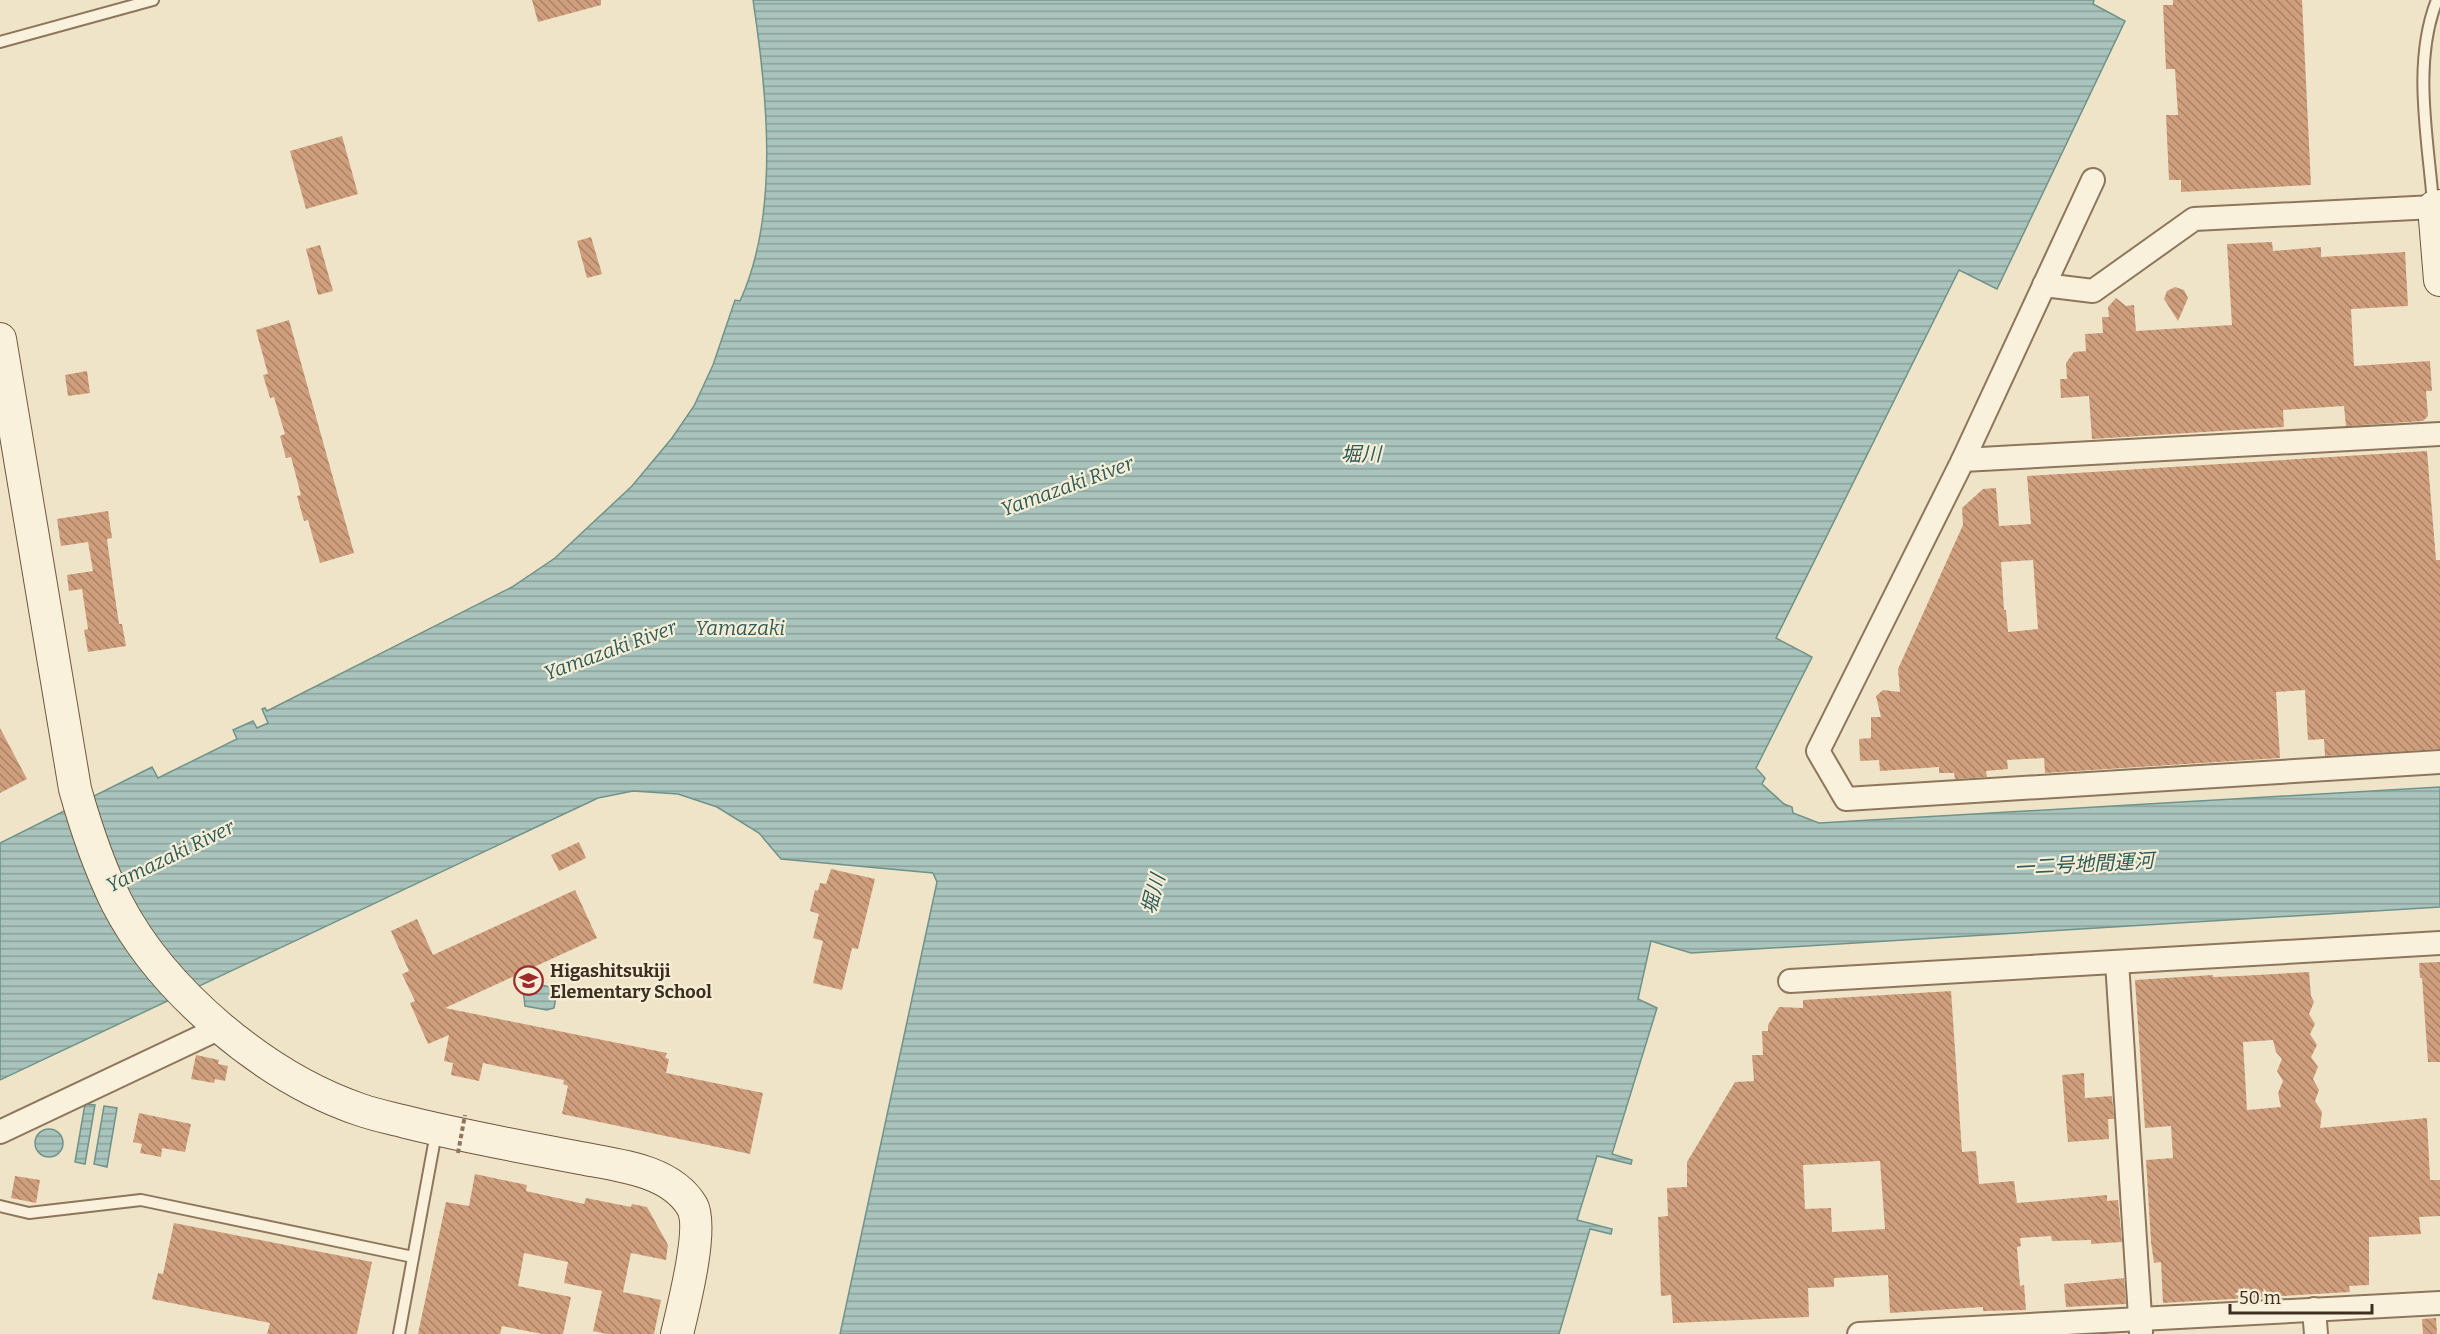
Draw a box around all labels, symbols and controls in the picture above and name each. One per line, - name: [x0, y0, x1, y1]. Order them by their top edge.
- water label: 堀川: [1341, 442, 1383, 466]
- water label: Yamazaki River: [997, 451, 1137, 521]
- water label: Yamazaki River: [540, 615, 680, 685]
- water label: Yamazaki: [695, 616, 785, 640]
- water label: Yamazaki River: [102, 814, 239, 897]
- water label: 一二号地間運河: [2013, 848, 2159, 880]
- water label: 堀川: [1136, 870, 1170, 916]
- place label: Higashitsukiji Elementary School: [550, 960, 712, 1003]
- school or university icon: Higashitsukiji Elementary School: [513, 965, 545, 997]
- scale bar: [2230, 1277, 2372, 1315]
- text: 50 m: [2239, 1287, 2281, 1309]

